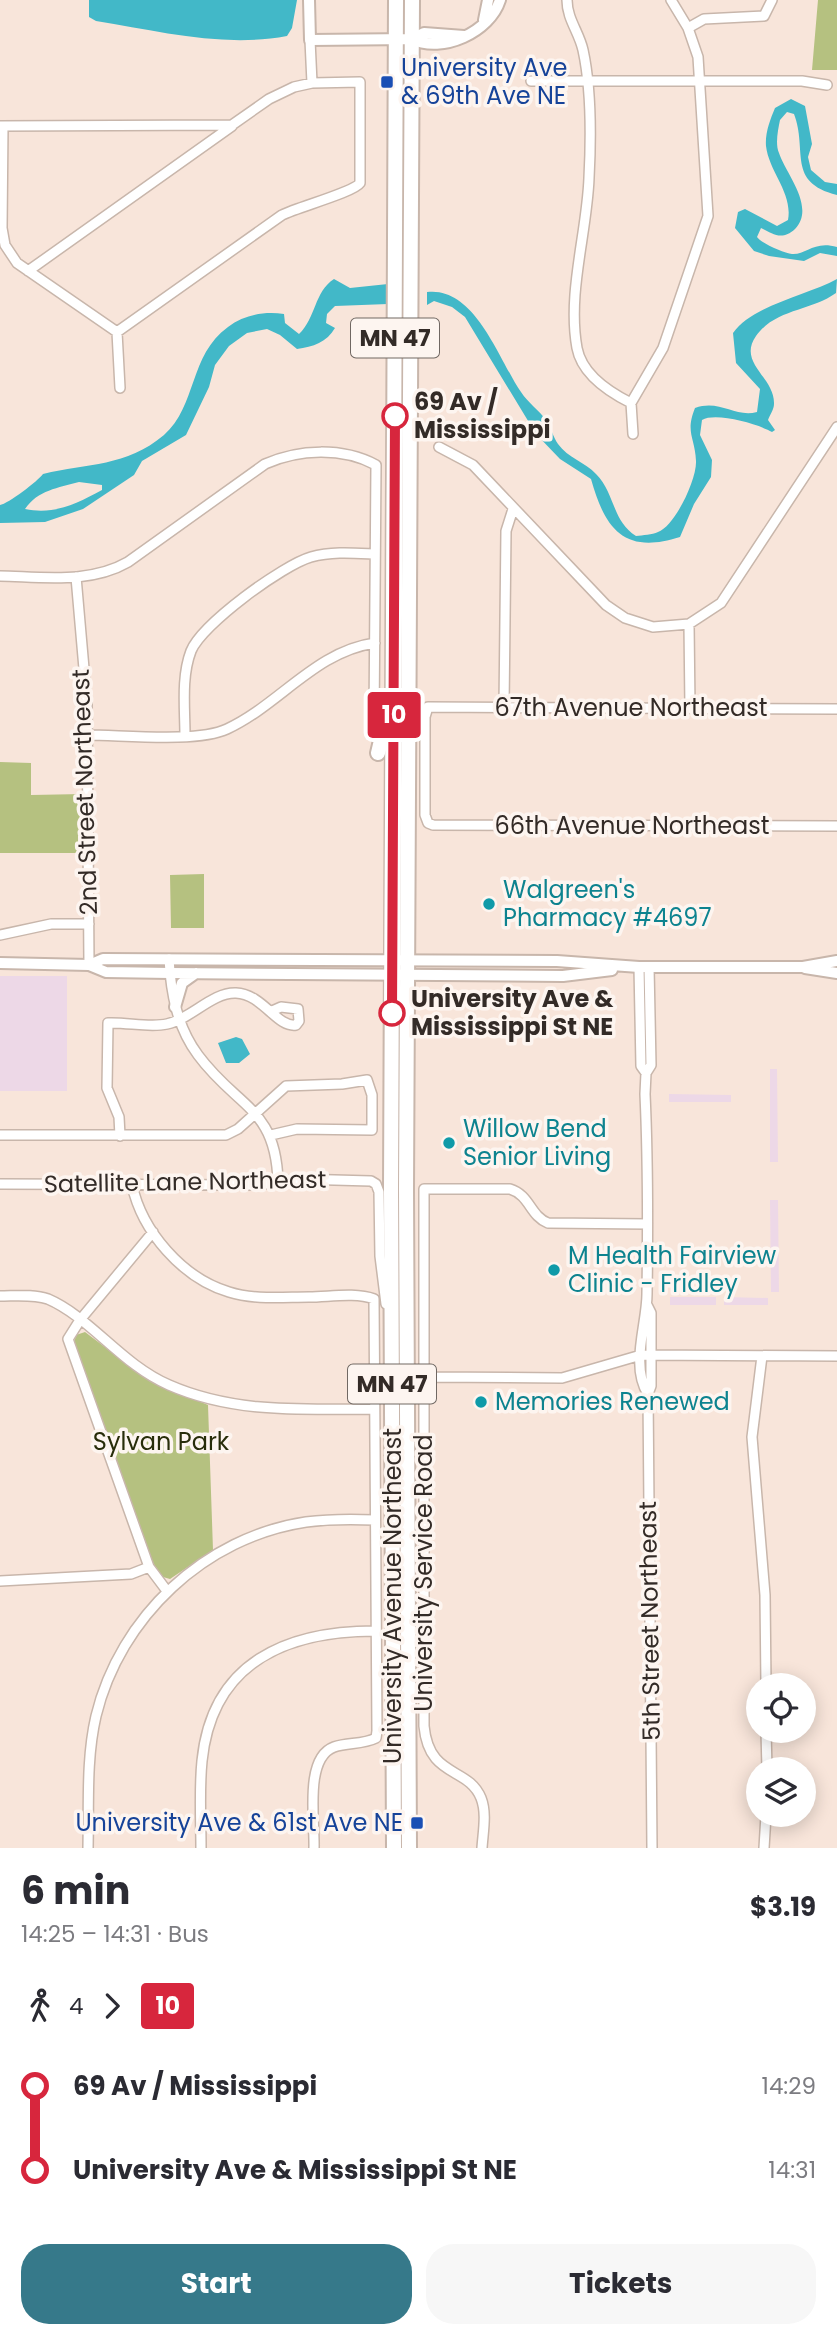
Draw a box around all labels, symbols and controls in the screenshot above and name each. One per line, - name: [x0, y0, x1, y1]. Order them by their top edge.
- place label: University Ave & 69th Ave NE: [401, 51, 567, 112]
- marker: University Ave & 69th Ave NE: [379, 74, 395, 90]
- road number: MN 47: [351, 318, 439, 358]
- place label: 69 Av / Mississippi: [414, 385, 551, 446]
- marker: 69 Av / Mississippi: [382, 403, 408, 429]
- street label: 2nd Street Northeast: [64, 668, 105, 916]
- street label: 67th Avenue Northeast: [494, 691, 768, 724]
- line badge: 10: [362, 692, 426, 738]
- text: 10: [382, 698, 406, 731]
- street label: 66th Avenue Northeast: [494, 809, 770, 842]
- place label: Walgreen's Pharmacy #4697: [503, 873, 712, 934]
- marker: Walgreen's Pharmacy #4697: [481, 896, 497, 912]
- place label: University Ave & Mississippi St NE: [411, 982, 614, 1043]
- marker: University Ave & Mississippi St NE: [379, 1000, 405, 1026]
- place label: Willow Bend Senior Living: [463, 1112, 611, 1173]
- marker: Willow Bend Senior Living: [441, 1135, 457, 1151]
- street label: Satellite Lane Northeast: [43, 1163, 327, 1200]
- place label: M Health Fairview Clinic - Fridley: [568, 1239, 777, 1300]
- marker: M Health Fairview Clinic - Fridley: [546, 1262, 562, 1278]
- road number: MN 47: [348, 1364, 436, 1404]
- place label: Memories Renewed: [495, 1385, 730, 1418]
- marker: Memories Renewed: [473, 1394, 489, 1410]
- park label: Sylvan Park: [93, 1425, 230, 1458]
- street label: University Avenue Northeast: [376, 1428, 409, 1764]
- street label: University Service Road: [407, 1434, 440, 1712]
- street label: 5th Street Northeast: [631, 1501, 668, 1741]
- map controls: [746, 1673, 816, 1827]
- button: locate: [746, 1673, 816, 1743]
- button: layers: [746, 1757, 816, 1827]
- place label: University Ave & 61st Ave NE: [75, 1806, 403, 1839]
- marker: University Ave & 61st Ave NE: [409, 1815, 425, 1831]
- text: 6 min: [21, 1864, 130, 1917]
- text: $3.19: [750, 1889, 816, 1925]
- text: 14:25 – 14:31 · Bus: [21, 1918, 209, 1950]
- icon: walk: [21, 1987, 59, 2025]
- icon: forward: [93, 1987, 131, 2025]
- text: 10: [155, 1989, 180, 2022]
- text: 4: [69, 1990, 83, 2022]
- text: 69 Av / Mississippi: [73, 2068, 317, 2104]
- text: 14:29: [762, 2070, 816, 2102]
- text: University Ave & Mississippi St NE: [73, 2152, 517, 2188]
- text: 14:31: [768, 2154, 816, 2186]
- button: Start: [21, 2244, 412, 2324]
- button: Tickets: [426, 2244, 816, 2324]

